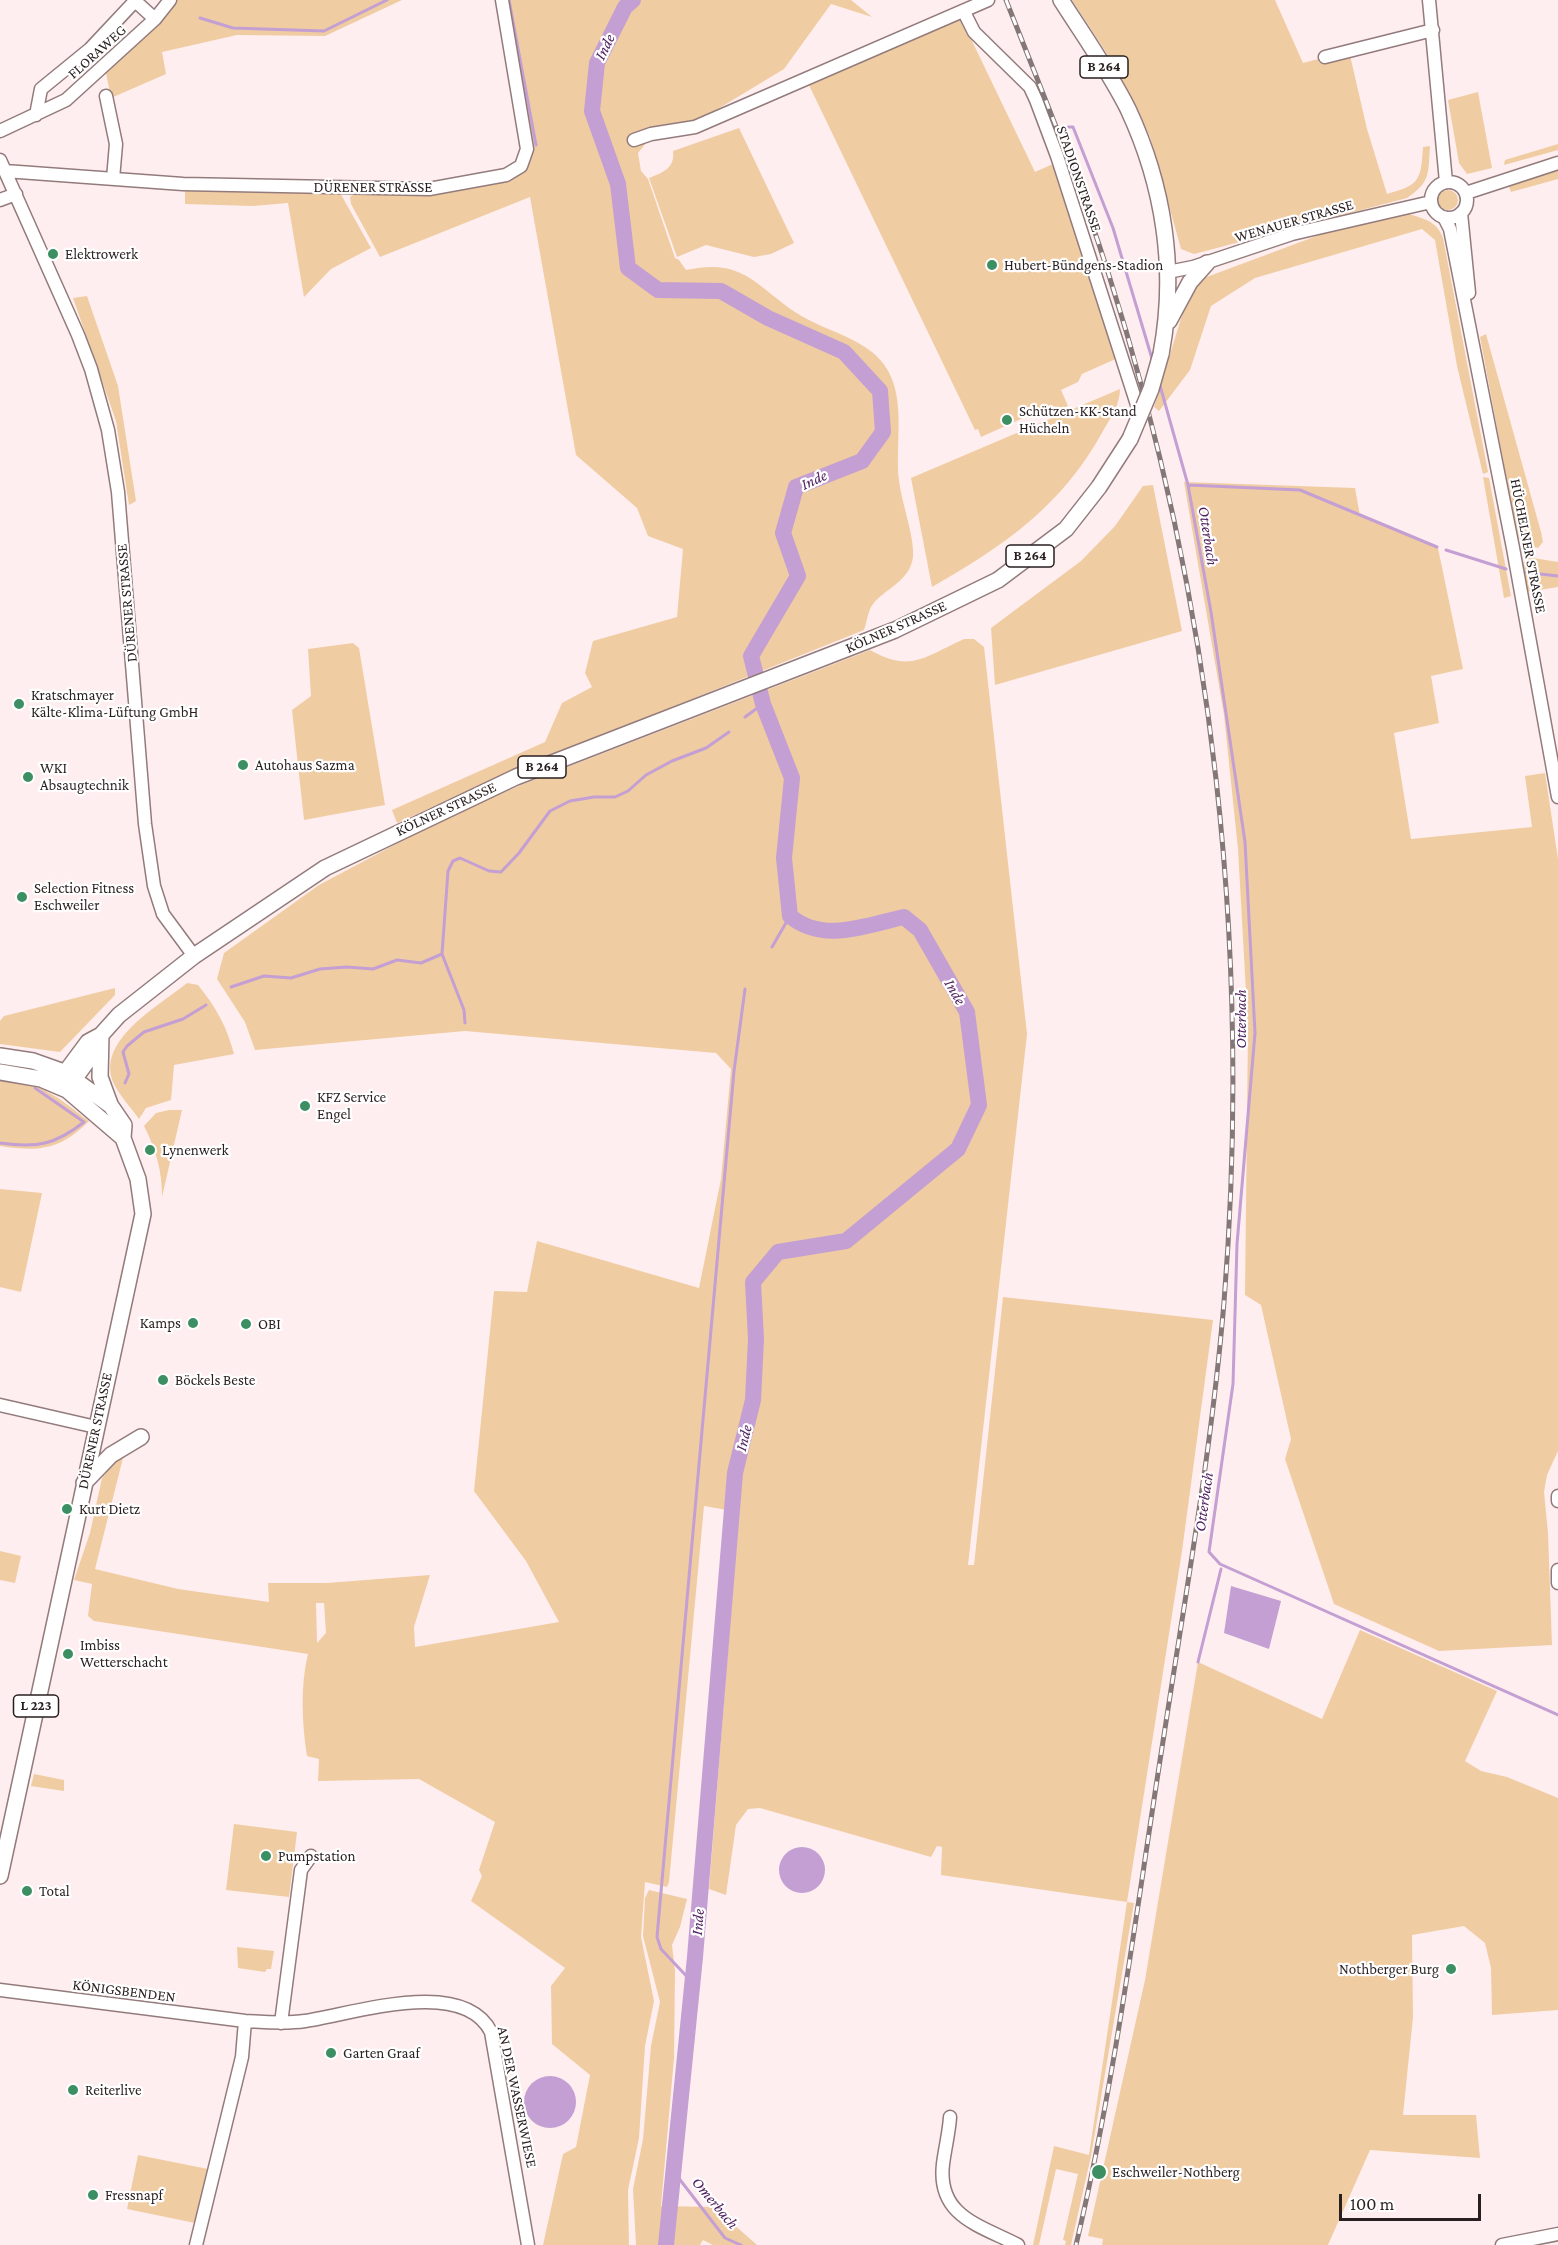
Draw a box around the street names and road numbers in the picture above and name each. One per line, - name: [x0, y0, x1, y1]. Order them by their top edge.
- street label: FLORAWEG: [64, 21, 130, 83]
- road number: B 264: [1080, 56, 1128, 78]
- street label: STADIONSTRASSE: [1052, 124, 1106, 234]
- street label: DÜRENER STRASSE: [314, 178, 432, 196]
- street label: WENAUER STRASSE: [1233, 195, 1355, 247]
- street label: HÜCHELNER STRASSE: [1506, 477, 1550, 615]
- street label: DÜRENER STRASSE: [113, 543, 141, 663]
- road number: B 264: [1006, 545, 1054, 567]
- street label: KÖLNER STRASSE: [843, 597, 949, 657]
- road number: B 264: [518, 756, 566, 778]
- street label: KÖLNER STRASSE: [393, 778, 499, 840]
- street label: DÜRENER STRASSE: [74, 1371, 116, 1491]
- road number: L 223: [14, 1695, 58, 1717]
- street label: KÖNIGSBENDEN: [71, 1976, 177, 2006]
- street label: AN DER WASSERWIESE: [493, 2025, 541, 2169]

